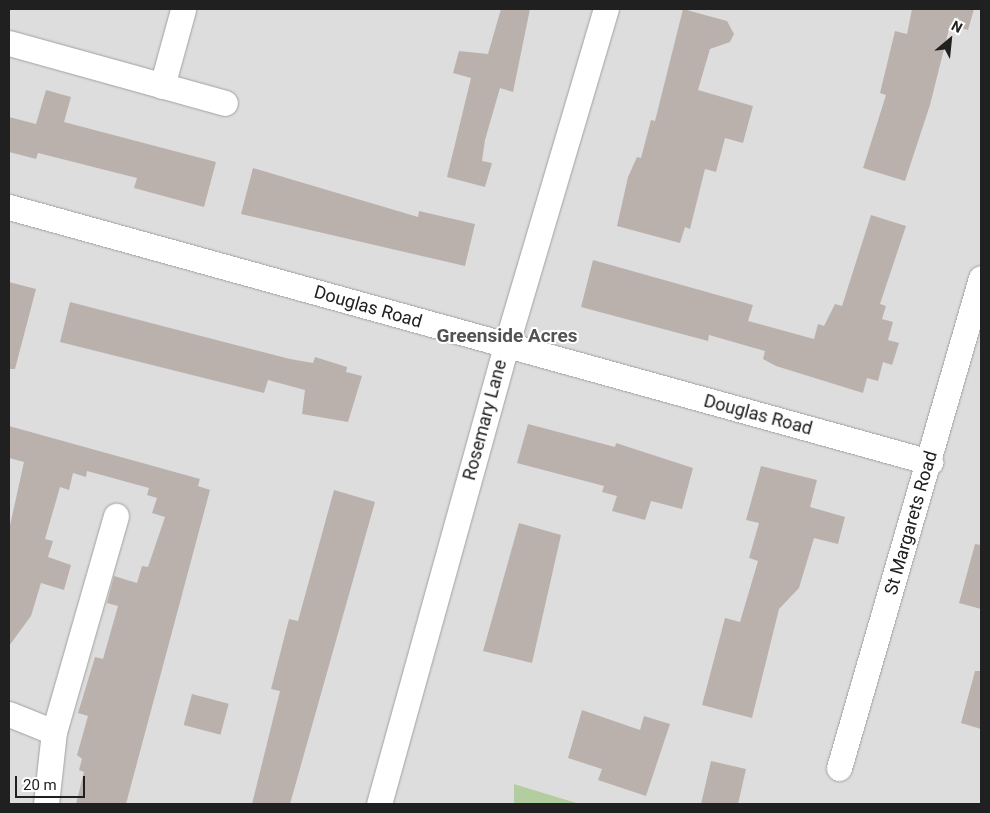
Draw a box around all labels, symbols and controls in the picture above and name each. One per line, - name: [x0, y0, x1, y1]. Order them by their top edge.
- north arrow: [925, 15, 975, 65]
- text: N: [949, 17, 965, 36]
- street label: Douglas Road: [312, 281, 424, 333]
- district label: Greenside Acres: [437, 325, 577, 347]
- street label: Rosemary Lane: [459, 357, 511, 483]
- street label: Douglas Road: [701, 390, 815, 440]
- street label: St Margarets Road: [880, 449, 942, 597]
- scale bar: [18, 766, 88, 798]
- text: 20 m: [23, 776, 57, 794]

